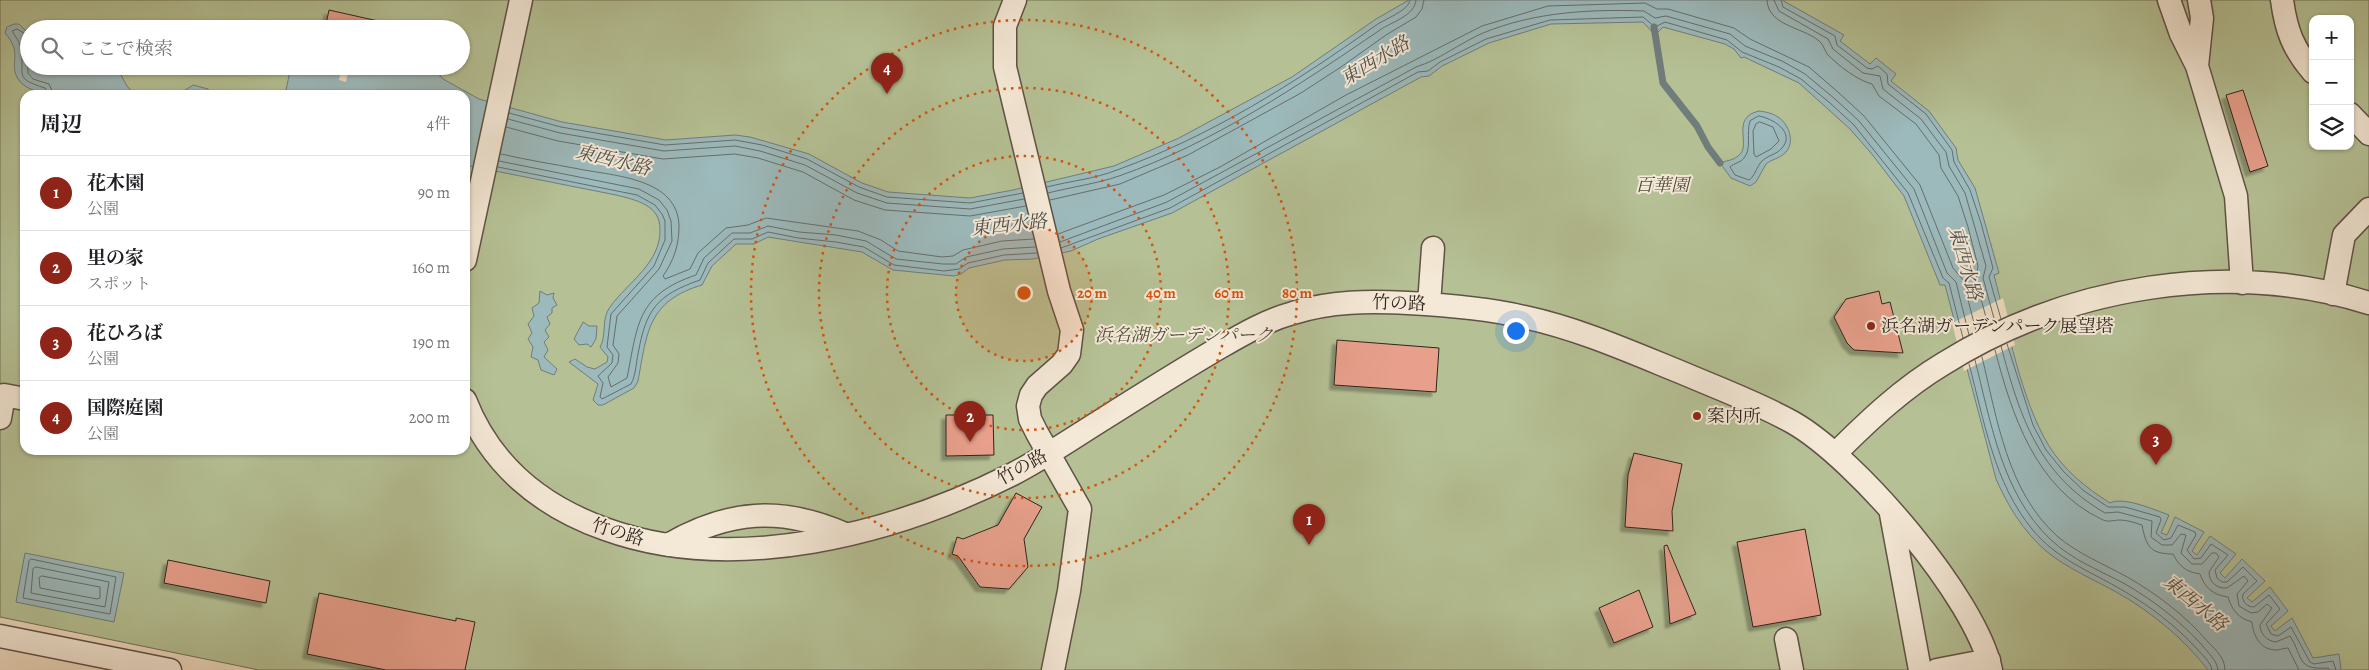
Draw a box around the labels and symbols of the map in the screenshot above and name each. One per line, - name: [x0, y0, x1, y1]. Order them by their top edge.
- water label: 東西水路: [1336, 29, 1416, 92]
- pin: 4: [871, 53, 903, 94]
- water label: 東西水路: [573, 138, 655, 182]
- park label: 百華園: [1635, 173, 1692, 197]
- water label: 東西水路: [970, 208, 1050, 242]
- water label: 東西水路: [1942, 223, 1989, 305]
- text: 20 m: [1077, 283, 1107, 303]
- text: 40 m: [1146, 283, 1176, 303]
- text: 60 m: [1214, 283, 1244, 303]
- text: 80 m: [1282, 283, 1312, 303]
- centre of rings: [1015, 284, 1033, 302]
- street label: 竹の路: [1372, 290, 1426, 316]
- place label: 浜名湖ガーデンパーク展望塔: [1881, 314, 2113, 338]
- your location: [1503, 318, 1529, 344]
- marker: 浜名湖ガーデンパーク展望塔: [1865, 320, 1877, 332]
- park label: 浜名湖ガーデンパーク: [1095, 323, 1273, 347]
- pin: 2: [954, 401, 986, 442]
- place label: 案内所: [1707, 404, 1761, 428]
- marker: 案内所: [1691, 410, 1703, 422]
- pin: 3: [2140, 424, 2172, 465]
- street label: 竹の路: [993, 443, 1051, 491]
- pin: 1: [1293, 504, 1325, 545]
- street label: 竹の路: [589, 513, 647, 551]
- water label: 東西水路: [2158, 569, 2234, 639]

